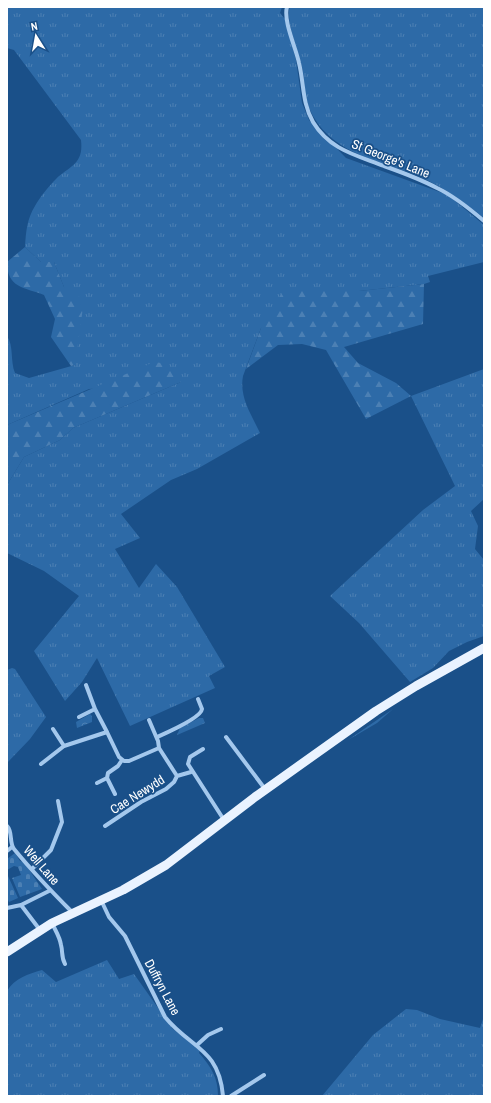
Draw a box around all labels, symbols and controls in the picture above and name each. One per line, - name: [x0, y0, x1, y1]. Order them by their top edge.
- north arrow: [16, 16, 56, 56]
- text: N: [30, 19, 39, 34]
- street label: St George's Lane: [349, 135, 432, 182]
- street label: Cae Newydd: [107, 771, 168, 818]
- street label: Well Lane: [20, 842, 64, 889]
- street label: Duffryn Lane: [141, 956, 184, 1018]

